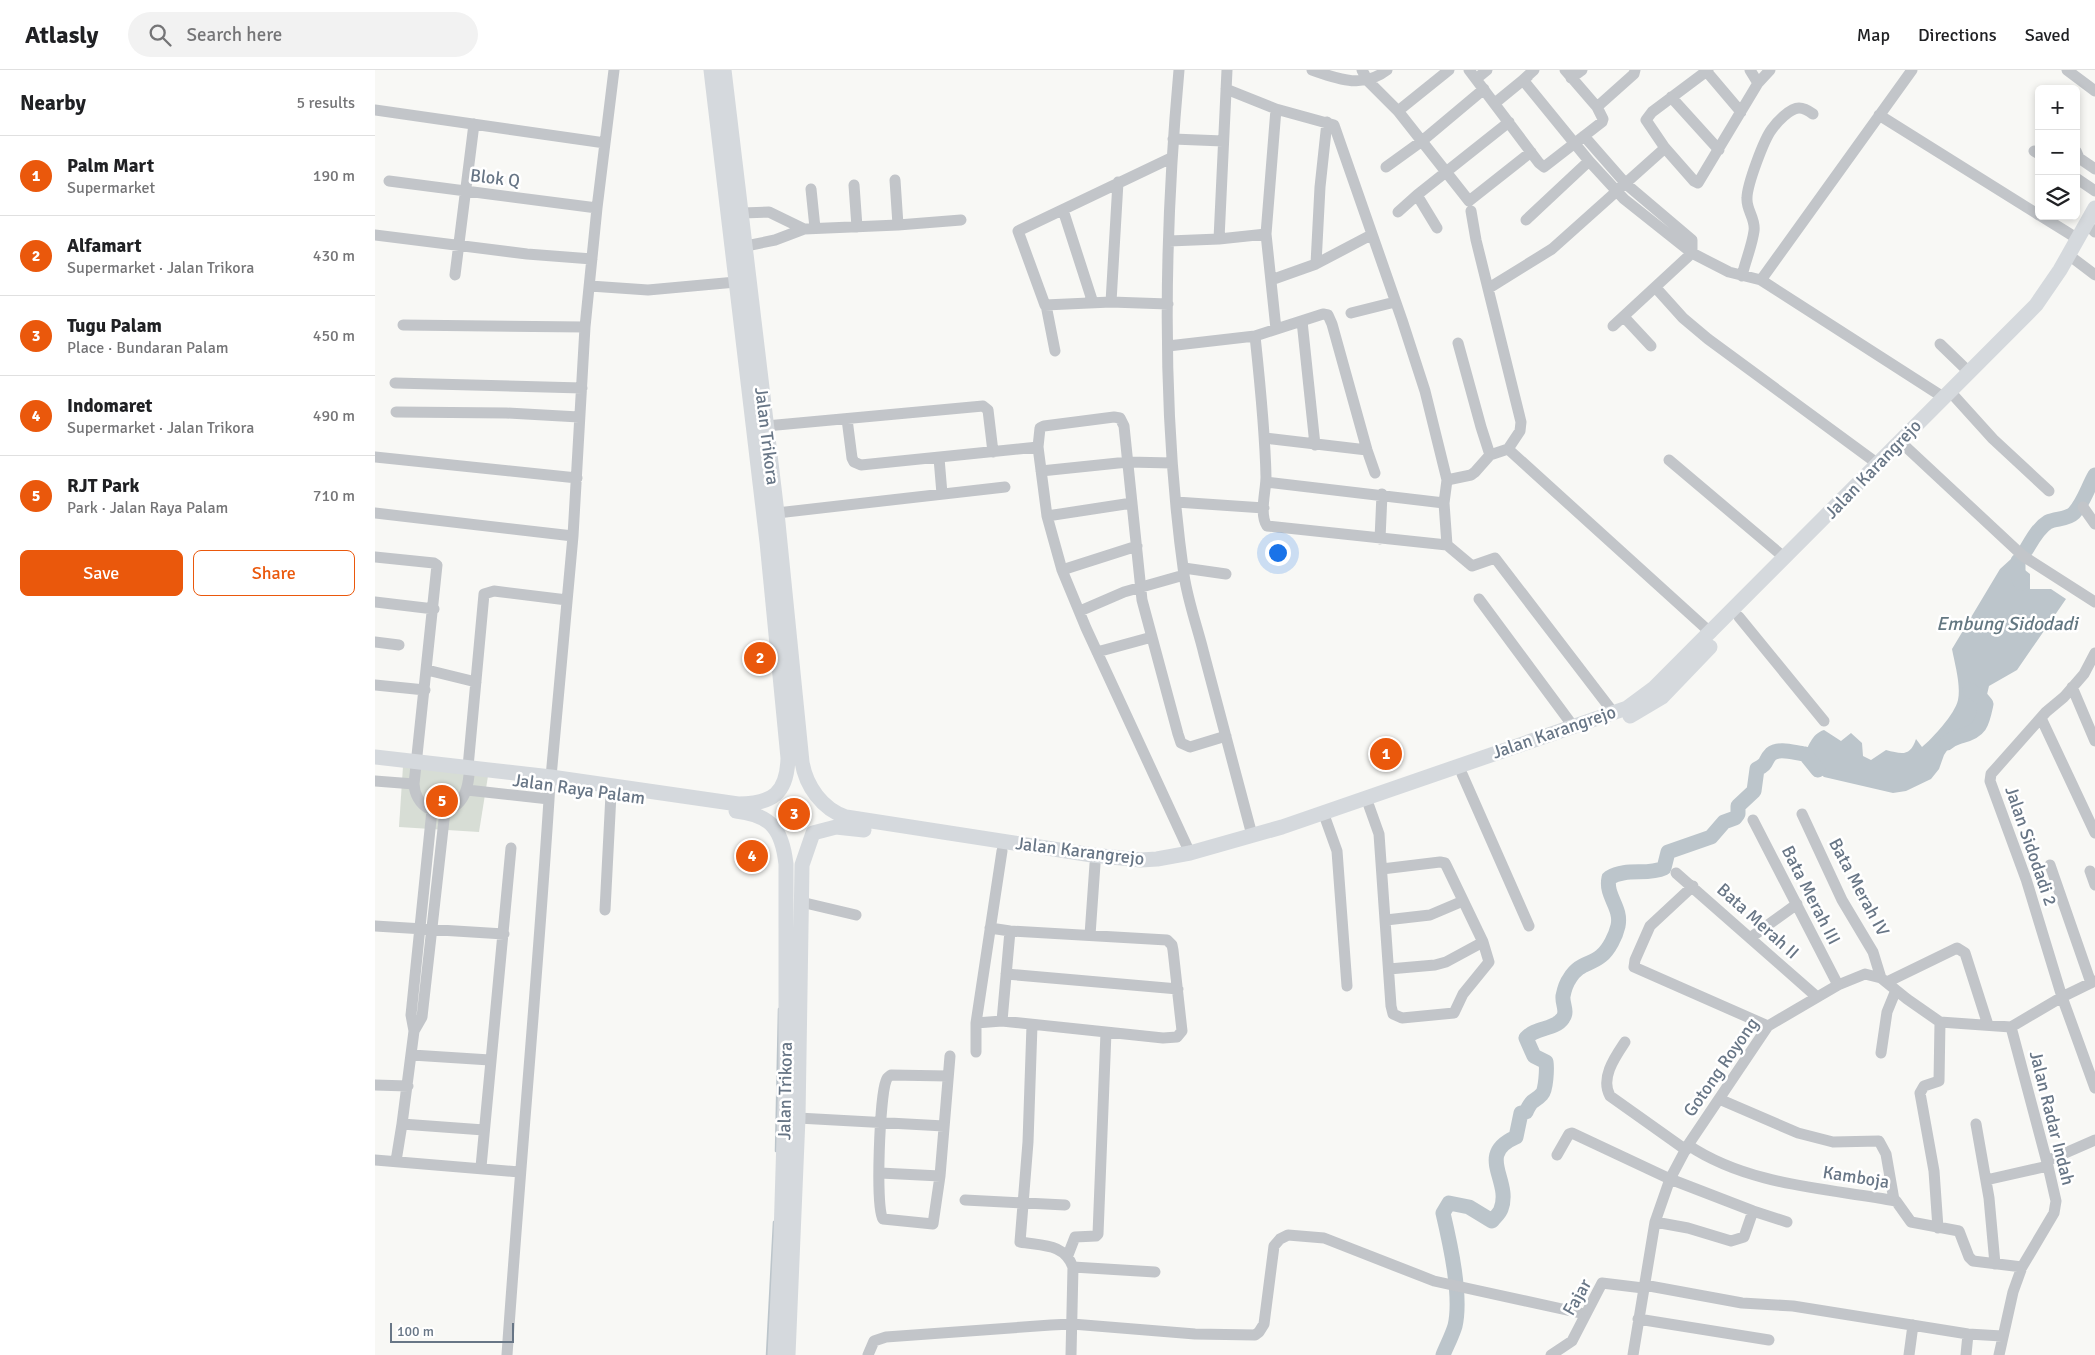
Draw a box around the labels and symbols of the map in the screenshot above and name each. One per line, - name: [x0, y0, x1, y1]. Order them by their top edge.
- street label: Blok Q: [469, 164, 521, 192]
- street label: Jalan Trikora: [750, 386, 784, 486]
- street label: Jalan Karangrejo: [1820, 415, 1926, 523]
- your location: [1265, 540, 1291, 566]
- water label: Embung Sidodadi: [1936, 612, 2080, 636]
- pin: 2: [744, 639, 776, 677]
- street label: Jalan Karangrejo: [1489, 701, 1619, 763]
- pin: 1: [1370, 735, 1402, 773]
- street label: Jalan Raya Palam: [511, 769, 647, 809]
- pin: 5: [426, 782, 458, 820]
- street label: Jalan Sidodadi 2: [2000, 783, 2062, 909]
- pin: 3: [778, 795, 810, 833]
- street label: Jalan Karangrejo: [1014, 832, 1146, 870]
- street label: Bata Merah IV: [1824, 834, 1894, 940]
- pin: 4: [736, 837, 768, 875]
- street label: Bata Merah III: [1777, 842, 1845, 948]
- street label: Bata Merah II: [1712, 878, 1804, 964]
- street label: Gotong Royong: [1679, 1013, 1763, 1121]
- street label: Jalan Trikora: [773, 1042, 797, 1140]
- street label: Jalan Radar Indah: [2025, 1049, 2079, 1187]
- street label: Kamboja: [1821, 1161, 1891, 1193]
- street label: Fajar: [1558, 1274, 1596, 1319]
- scale bar: [390, 1320, 514, 1343]

